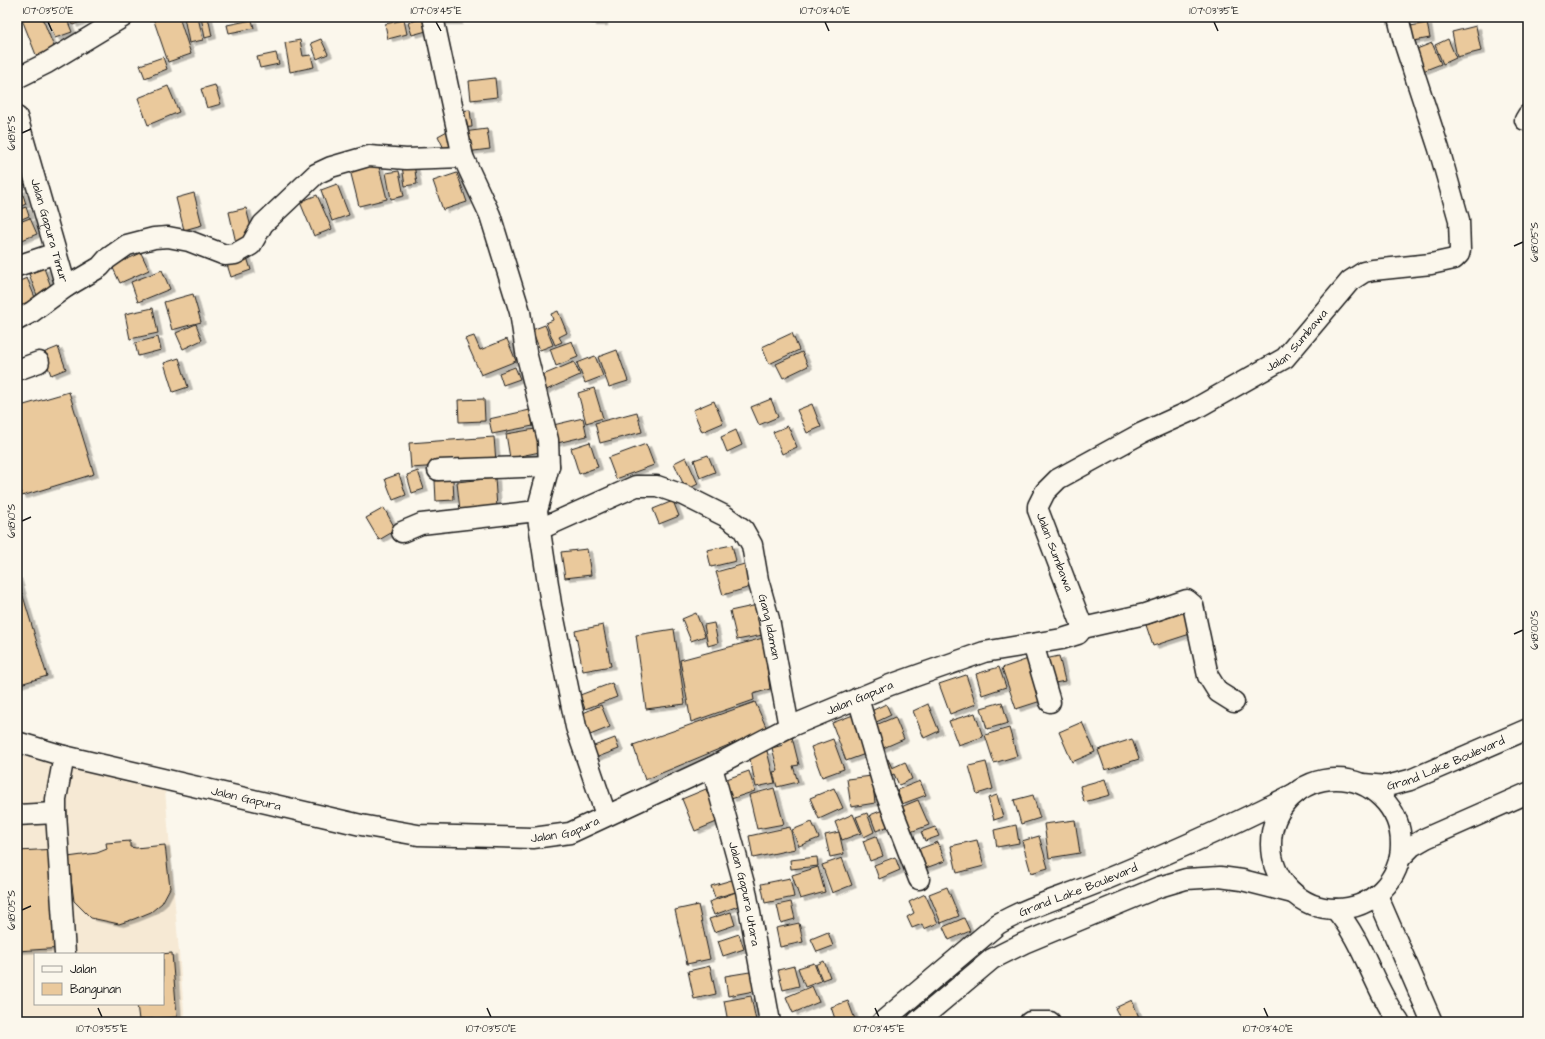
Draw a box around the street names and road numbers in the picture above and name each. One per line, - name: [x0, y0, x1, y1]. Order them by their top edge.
- street label: Jalan Gapura Timur: [26, 177, 72, 285]
- street label: Jalan Sumbawa: [1263, 306, 1332, 376]
- street label: Jalan Sumbawa: [1032, 510, 1077, 594]
- street label: Gang Idaman: [753, 592, 784, 661]
- street label: Jalan Gapura: [824, 677, 896, 720]
- street label: Grand Lake Boulevard: [1385, 732, 1507, 795]
- street label: Jalan Gapura: [209, 782, 283, 815]
- street label: Jalan Gapura: [529, 813, 602, 847]
- street label: Jalan Gapura Utara: [724, 840, 764, 947]
- street label: Grand Lake Boulevard: [1016, 859, 1140, 921]

